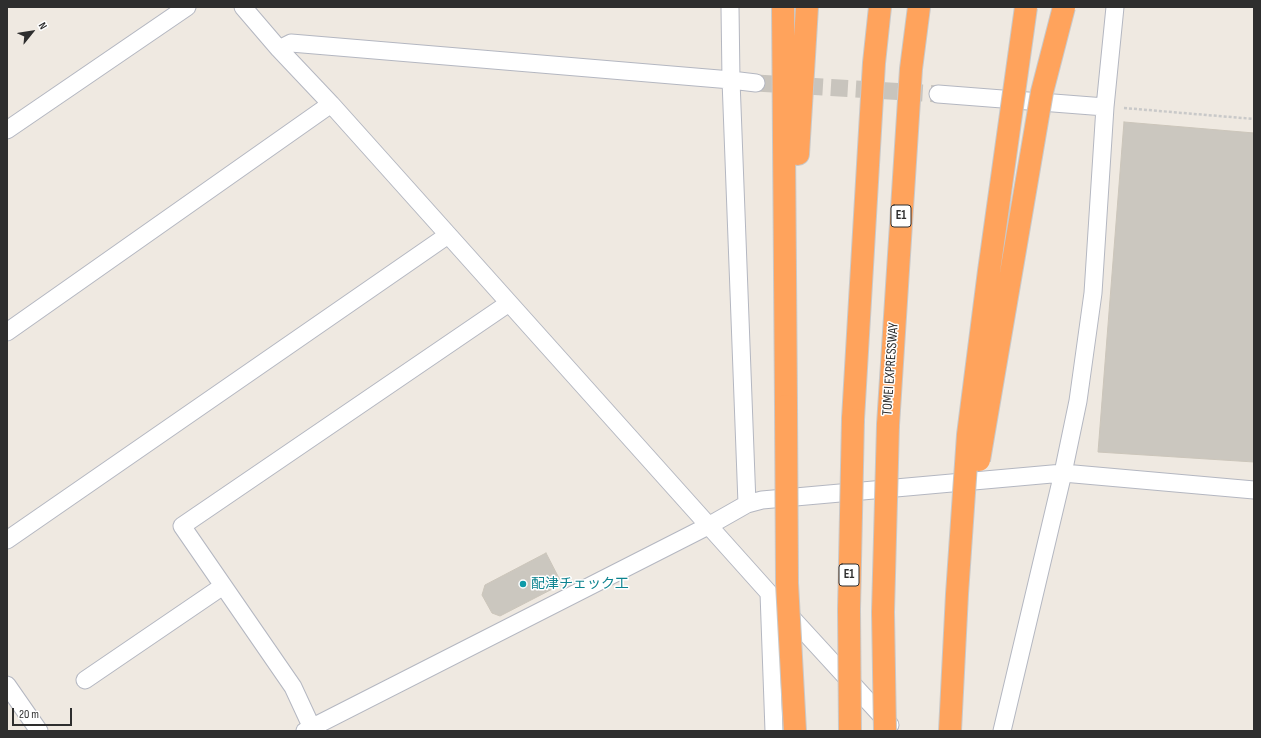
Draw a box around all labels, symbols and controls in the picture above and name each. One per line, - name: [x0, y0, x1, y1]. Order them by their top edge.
- north arrow: [12, 12, 52, 52]
- text: N: [36, 20, 50, 32]
- road number: E1: [891, 205, 911, 227]
- street label: TOMEI EXPRESSWAY: [879, 322, 903, 416]
- road number: E1: [839, 564, 859, 586]
- place label: 配津チェック工: [531, 576, 629, 592]
- marker: 配津チェック工: [518, 579, 528, 589]
- scale bar: [14, 700, 74, 726]
- text: 20 m: [19, 707, 39, 722]

